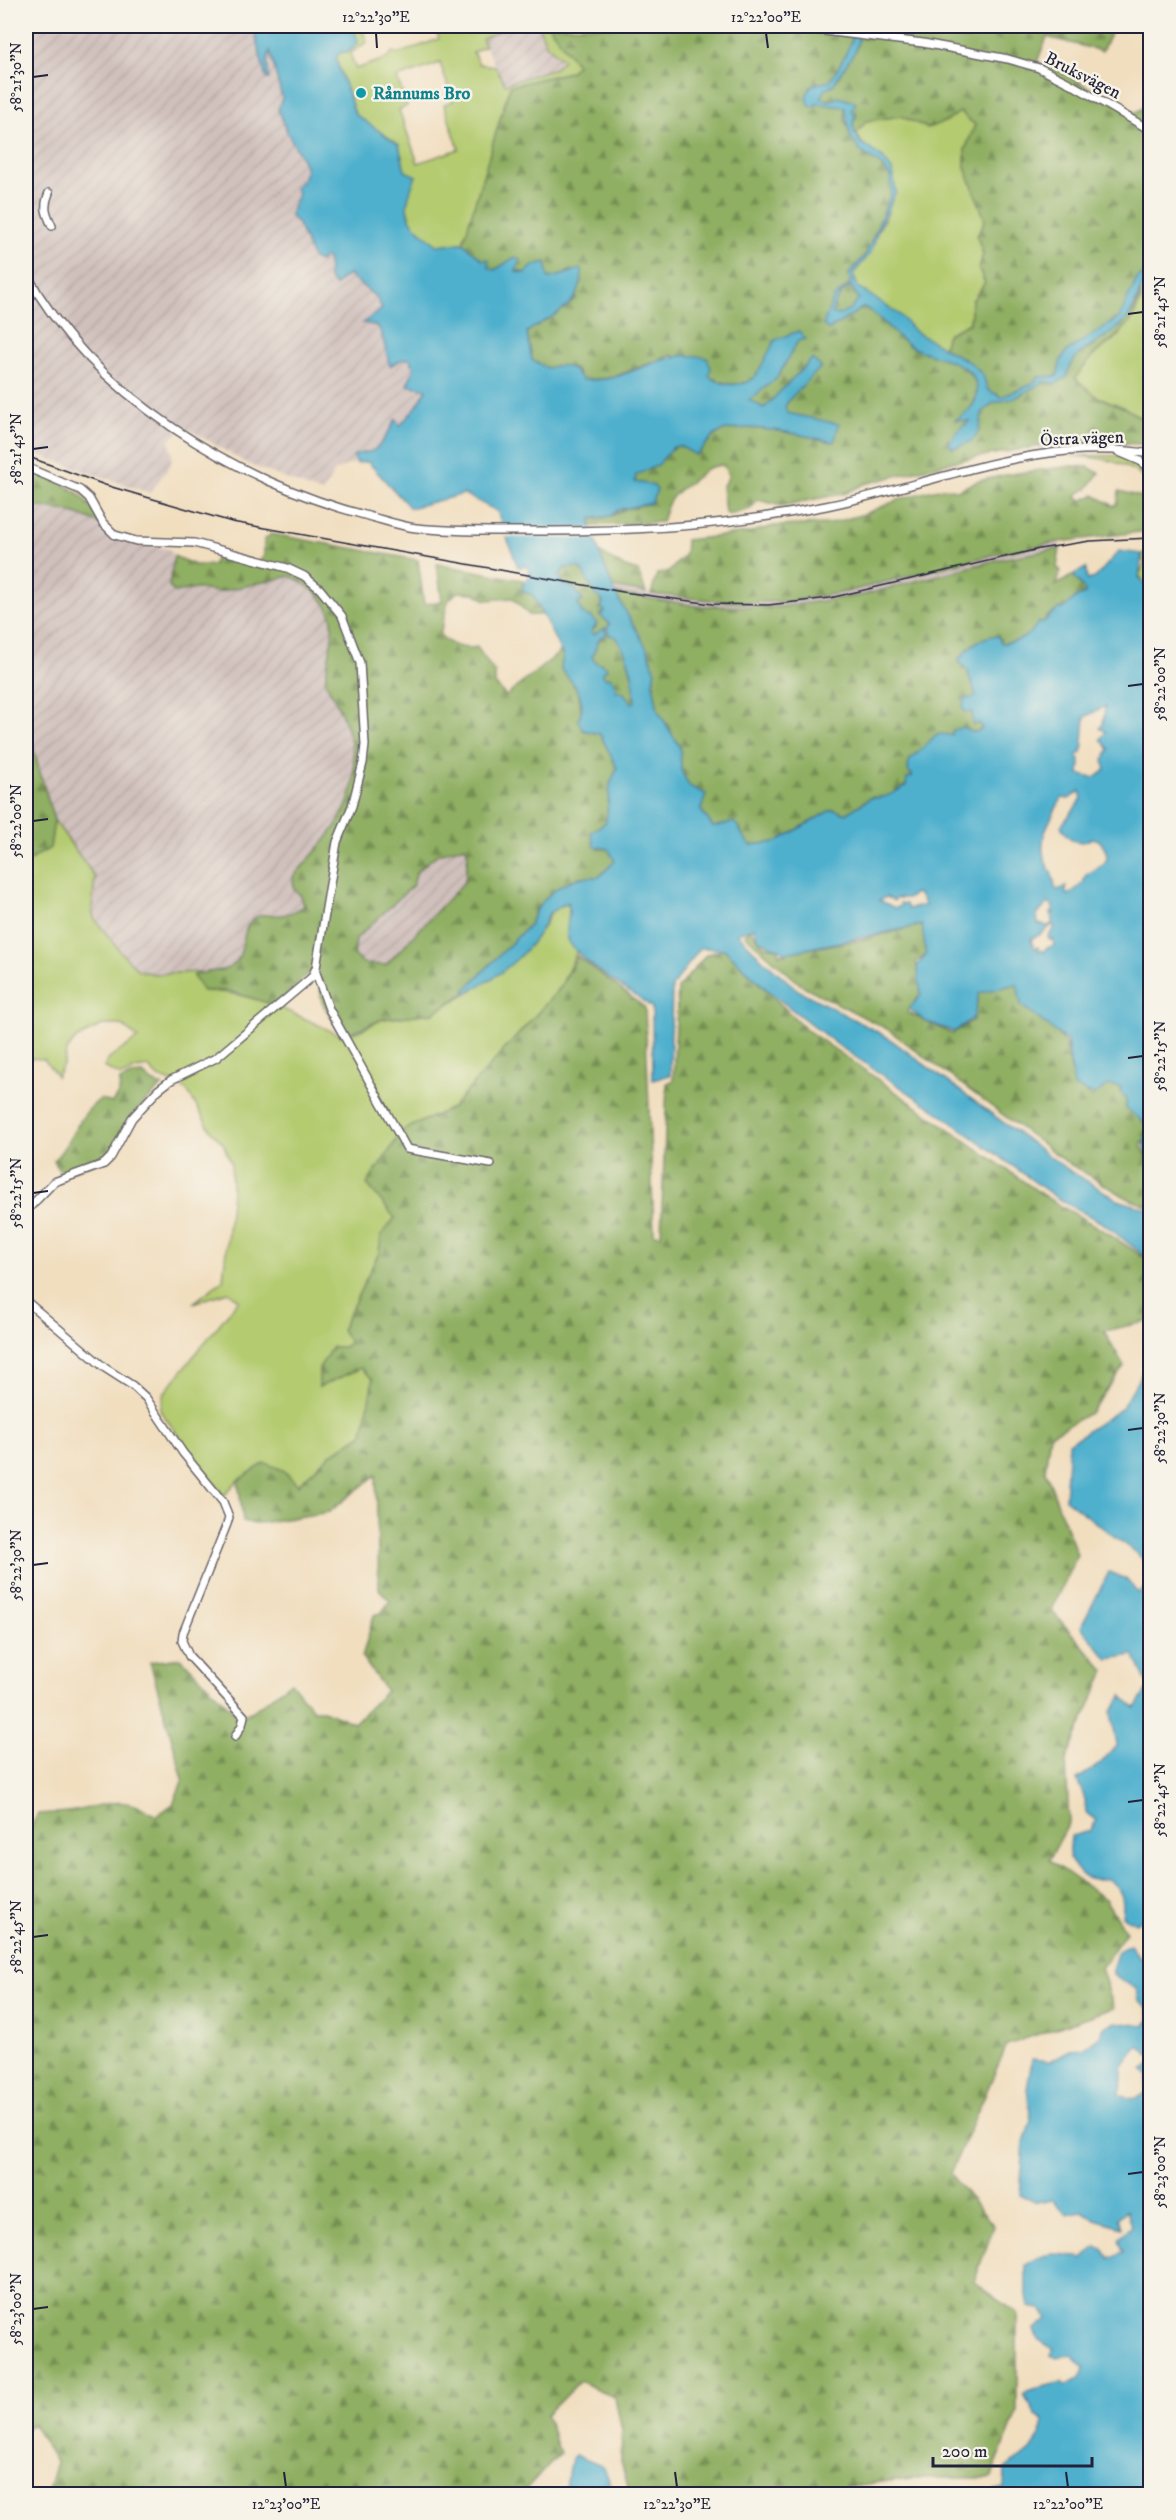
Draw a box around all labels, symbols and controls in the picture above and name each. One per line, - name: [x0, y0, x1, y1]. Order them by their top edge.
- text: 12°22'30"E: [342, 8, 410, 27]
- text: 12°22'00"E: [731, 8, 802, 27]
- text: 58°21'30"N: [7, 42, 26, 112]
- street label: Bruksvägen: [1041, 47, 1125, 105]
- place label: Rånnums Bro: [373, 83, 470, 105]
- marker: Rånnums Bro: [354, 86, 368, 100]
- text: 58°21'45"N: [1151, 276, 1170, 348]
- text: 58°21'45"N: [7, 413, 26, 485]
- street label: Östra vägen: [1040, 427, 1125, 451]
- text: 58°22'00"N: [1151, 647, 1170, 721]
- text: 58°22'00"N: [7, 784, 26, 858]
- text: 58°22'15"N: [1151, 1021, 1170, 1091]
- text: 58°22'15"N: [7, 1158, 26, 1228]
- text: 58°22'30"N: [1151, 1392, 1170, 1464]
- text: 58°22'30"N: [7, 1529, 26, 1601]
- text: 58°22'45"N: [1151, 1763, 1170, 1837]
- text: 58°22'45"N: [7, 1900, 26, 1974]
- text: 58°23'00"N: [1151, 2136, 1170, 2208]
- text: 58°23'00"N: [7, 2273, 26, 2345]
- scale bar: [933, 2430, 1092, 2468]
- text: 200 m: [942, 2441, 988, 2463]
- text: 12°23'00"E: [252, 2495, 321, 2514]
- text: 12°22'30"E: [643, 2495, 711, 2514]
- text: 12°22'00"E: [1033, 2495, 1104, 2514]

